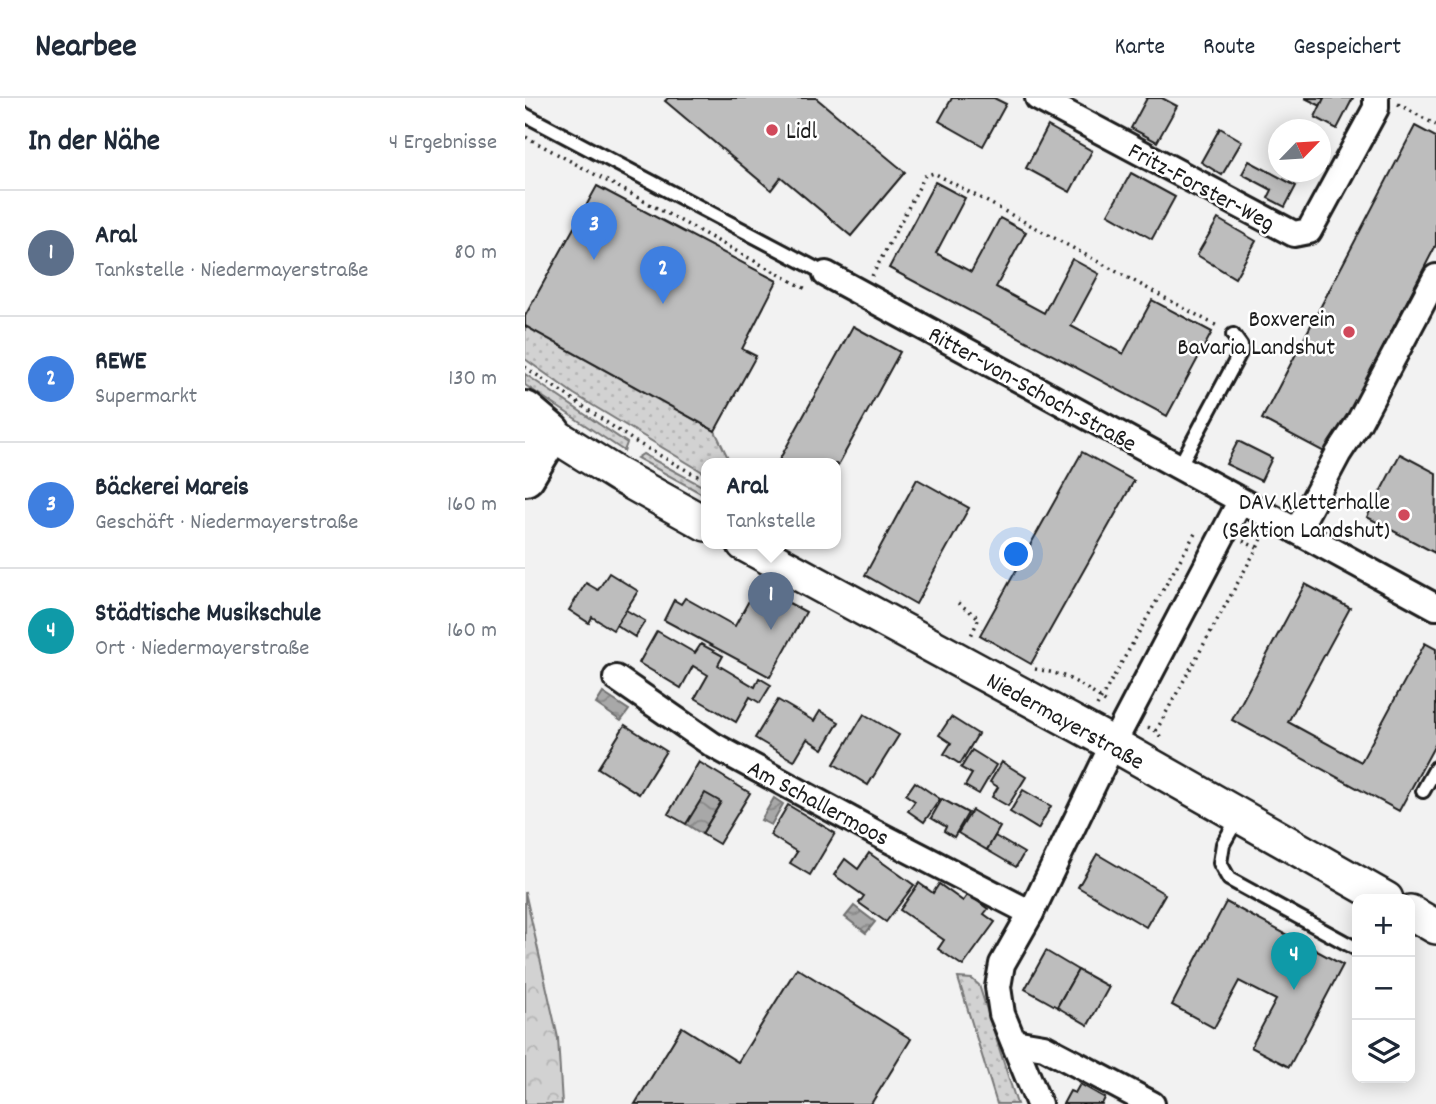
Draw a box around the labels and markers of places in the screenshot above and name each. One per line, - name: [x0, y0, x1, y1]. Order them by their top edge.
- place label: Lidl: [786, 116, 817, 150]
- marker: Lidl: [764, 122, 780, 138]
- pin: 3: [571, 202, 617, 260]
- pin: 2: [640, 246, 686, 304]
- place label: Boxverein Bavaria Landshut: [1177, 304, 1335, 366]
- marker: Boxverein Bavaria Landshut: [1341, 324, 1357, 340]
- place label: DAV Kletterhalle (Sektion Landshut): [1223, 487, 1390, 549]
- marker: DAV Kletterhalle (Sektion Landshut): [1396, 507, 1412, 523]
- pin: 1: [748, 572, 794, 630]
- pin: 4: [1271, 932, 1317, 990]

